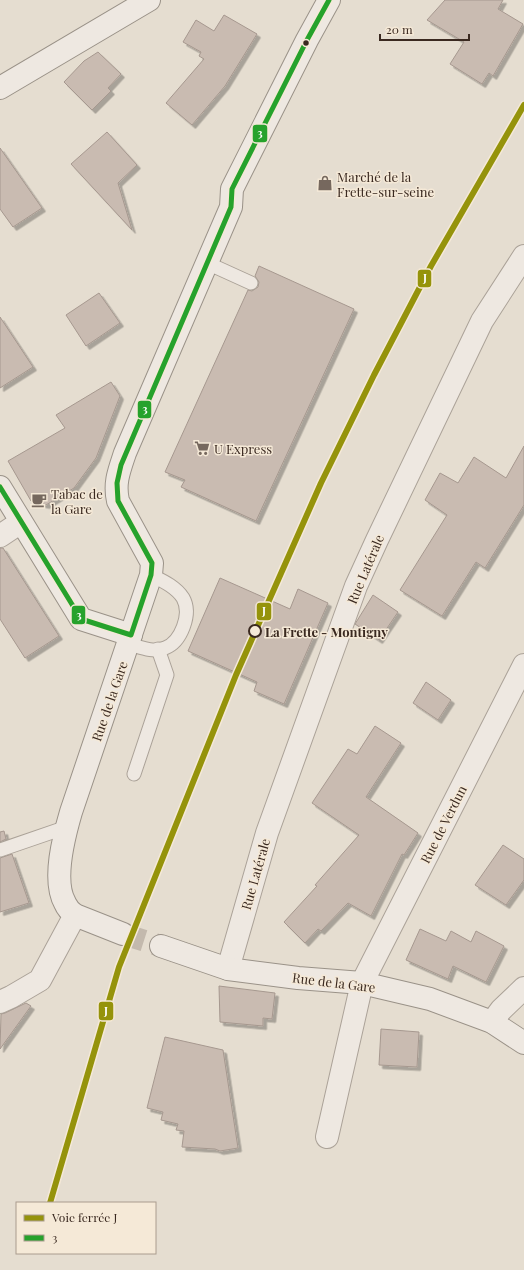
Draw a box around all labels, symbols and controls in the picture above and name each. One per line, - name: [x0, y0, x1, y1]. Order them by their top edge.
- scale bar: [380, 16, 469, 42]
- text: 20 m: [386, 21, 413, 37]
- unlabelled marker: [301, 38, 311, 48]
- line badge: 3: [252, 124, 268, 143]
- text: 3: [257, 125, 263, 140]
- place label: Marché de la Frette-sur-seine: [337, 168, 434, 200]
- shop icon: Marché de la Frette-sur-seine: [316, 174, 334, 192]
- line badge: J: [417, 269, 432, 288]
- text: J: [422, 270, 427, 285]
- line badge: 3: [137, 400, 152, 419]
- text: 3: [142, 401, 148, 416]
- supermarket icon: U Express: [193, 439, 211, 457]
- place label: U Express: [214, 440, 272, 457]
- place label: Tabac de la Gare: [51, 485, 103, 517]
- cafe icon: Tabac de la Gare: [30, 491, 48, 509]
- street label: Rue Latérale: [343, 531, 387, 606]
- line badge: J: [256, 602, 272, 621]
- text: J: [261, 603, 266, 618]
- line badge: 3: [71, 605, 86, 625]
- text: 3: [76, 607, 82, 622]
- place label: La Frette - Montigny: [265, 623, 388, 640]
- marker: La Frette - Montigny: [248, 624, 262, 638]
- street label: Rue de la Gare: [87, 658, 131, 743]
- street label: Rue de Verdun: [416, 782, 470, 866]
- street label: Rue Latérale: [237, 836, 273, 912]
- street label: Rue de la Gare: [291, 968, 377, 996]
- line badge: J: [98, 1001, 114, 1021]
- text: J: [103, 1003, 108, 1018]
- legend: [16, 1202, 156, 1254]
- text: Voie ferrée J: [51, 1209, 117, 1225]
- text: 3: [52, 1229, 57, 1245]

